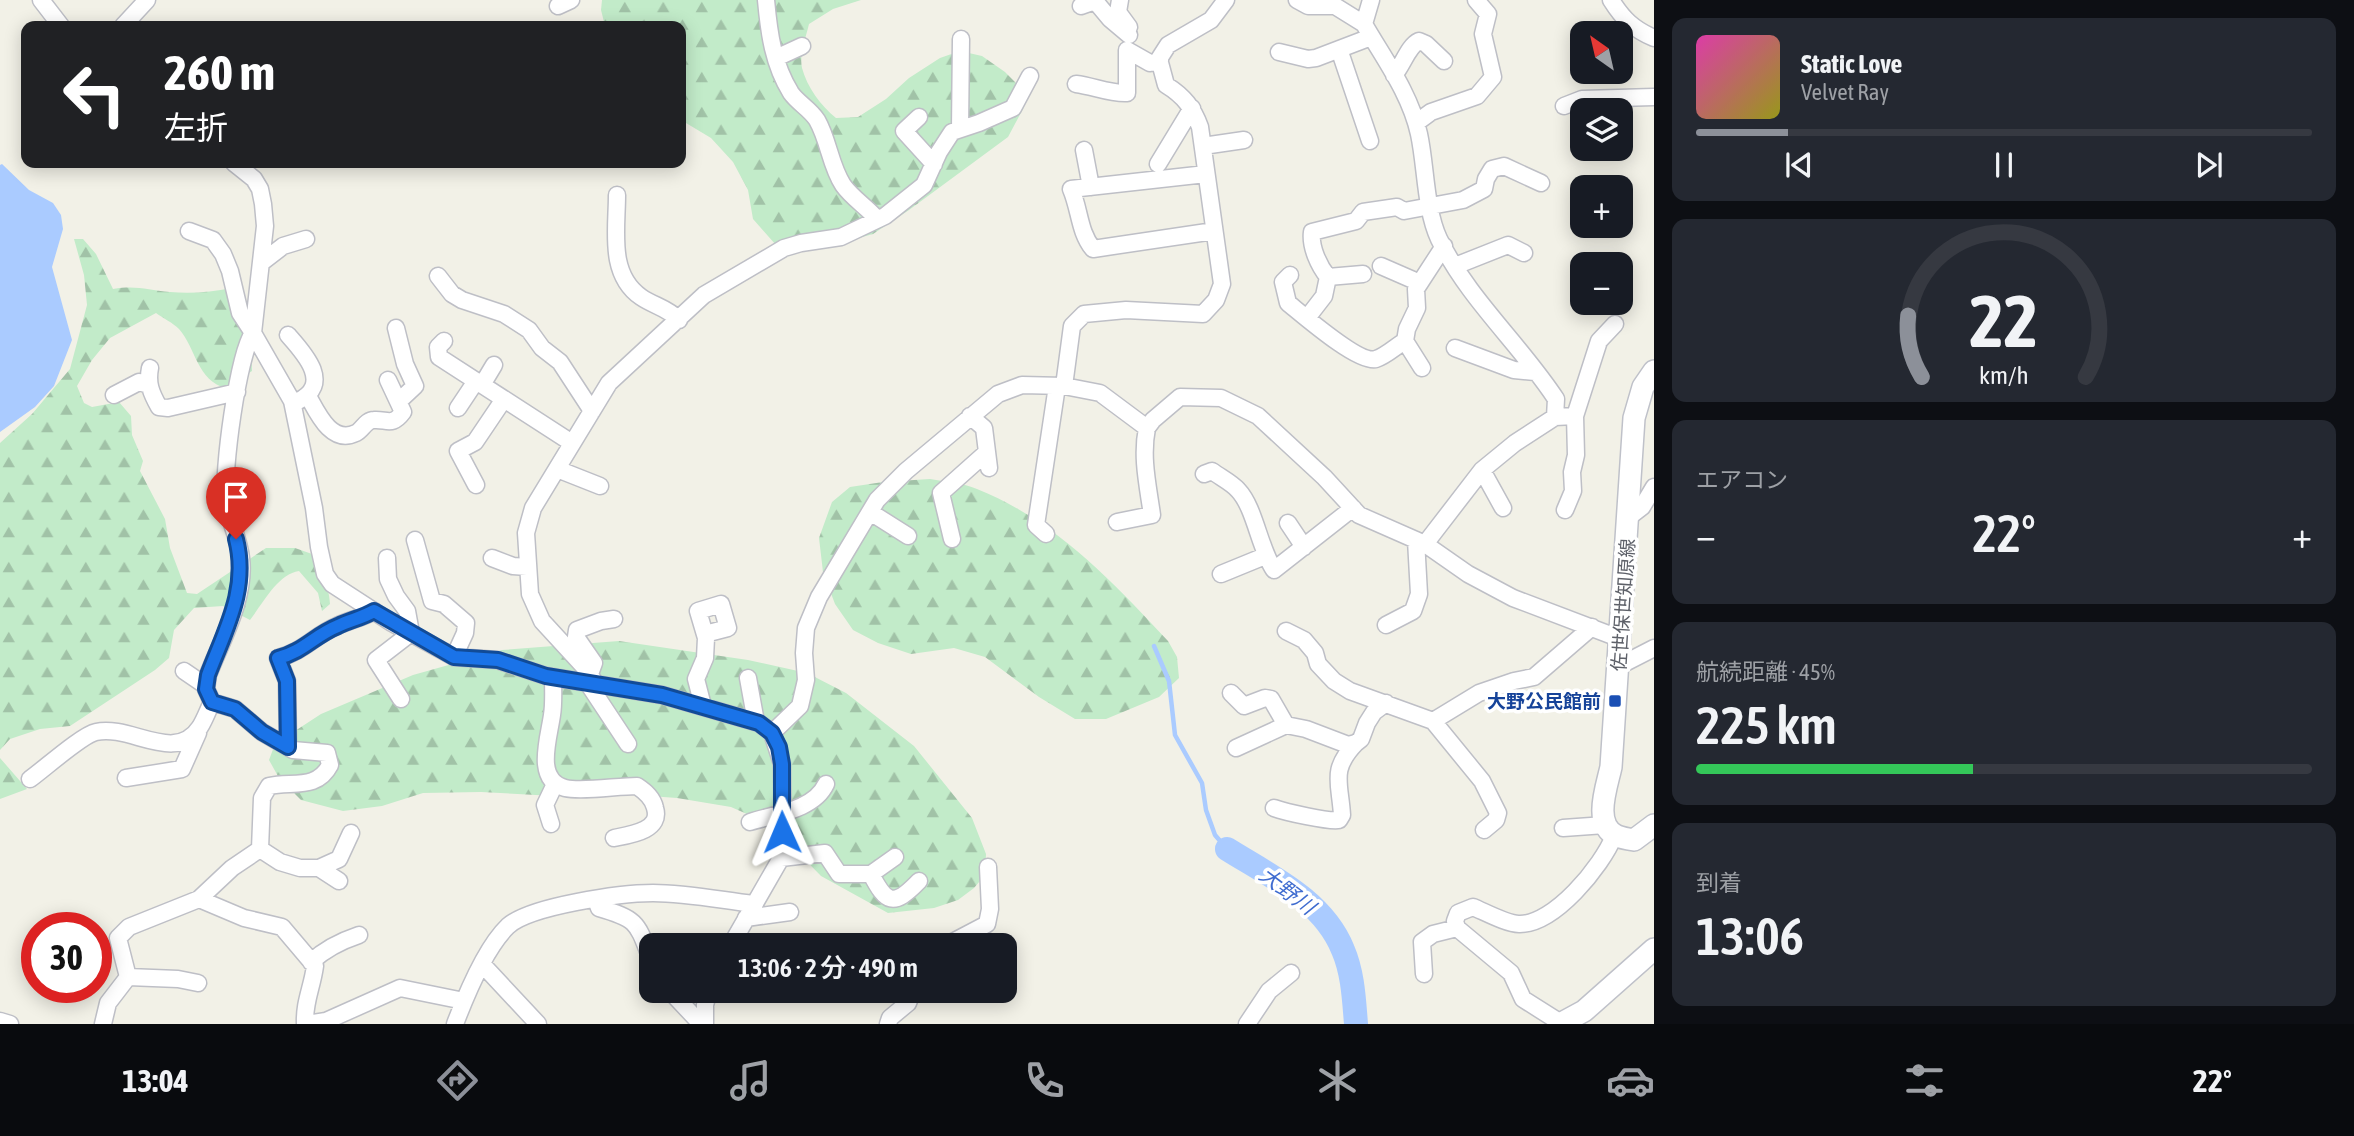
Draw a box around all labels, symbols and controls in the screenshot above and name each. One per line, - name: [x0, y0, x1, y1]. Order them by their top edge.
- north arrow: [1570, 21, 1633, 84]
- map controls: [1570, 21, 1633, 315]
- text: 260 m: [164, 44, 275, 100]
- icon: left: [49, 49, 140, 140]
- text: Static Love: [1801, 49, 1902, 79]
- text: Velvet Ray: [1801, 79, 1889, 105]
- button: layers: [1570, 98, 1633, 161]
- text: 左折: [164, 109, 228, 146]
- icon: previous: [1780, 146, 1818, 184]
- icon: pause: [1985, 146, 2023, 184]
- icon: next: [2190, 146, 2228, 184]
- button: +: [1570, 175, 1633, 238]
- button: −: [1570, 252, 1633, 315]
- text: 22: [1970, 279, 2038, 362]
- text: km/h: [1979, 361, 2029, 389]
- pin: [206, 467, 266, 539]
- text: エアコン: [1696, 467, 1788, 493]
- icon: arrive: [217, 478, 255, 516]
- text: 22°: [1972, 503, 2036, 563]
- text: −: [1696, 513, 1716, 556]
- text: +: [2292, 513, 2312, 556]
- street label: 佐世保世知原線: [1607, 538, 1639, 672]
- text: 航続距離 · 45%: [1696, 659, 1835, 685]
- place label: 大野公民館前: [1487, 690, 1601, 712]
- marker: 大野公民館前: [1607, 693, 1623, 709]
- text: 225 km: [1696, 695, 1837, 755]
- position arrow: [745, 795, 819, 869]
- water label: 大野川: [1255, 862, 1322, 920]
- text: 到着: [1696, 870, 1742, 896]
- text: 13:06: [1696, 906, 1804, 966]
- speed limit sign: 30: [21, 912, 112, 1003]
- text: 13:06 · 2 分 · 490 m: [738, 953, 918, 983]
- icon: directions: [433, 1056, 482, 1105]
- icon: music: [726, 1056, 775, 1105]
- icon: phone: [1020, 1056, 1069, 1105]
- icon: climate: [1313, 1056, 1362, 1105]
- icon: car: [1606, 1056, 1655, 1105]
- icon: filters: [1900, 1056, 1949, 1105]
- text: 13:04: [122, 1062, 189, 1099]
- text: 22°: [2193, 1062, 2232, 1099]

